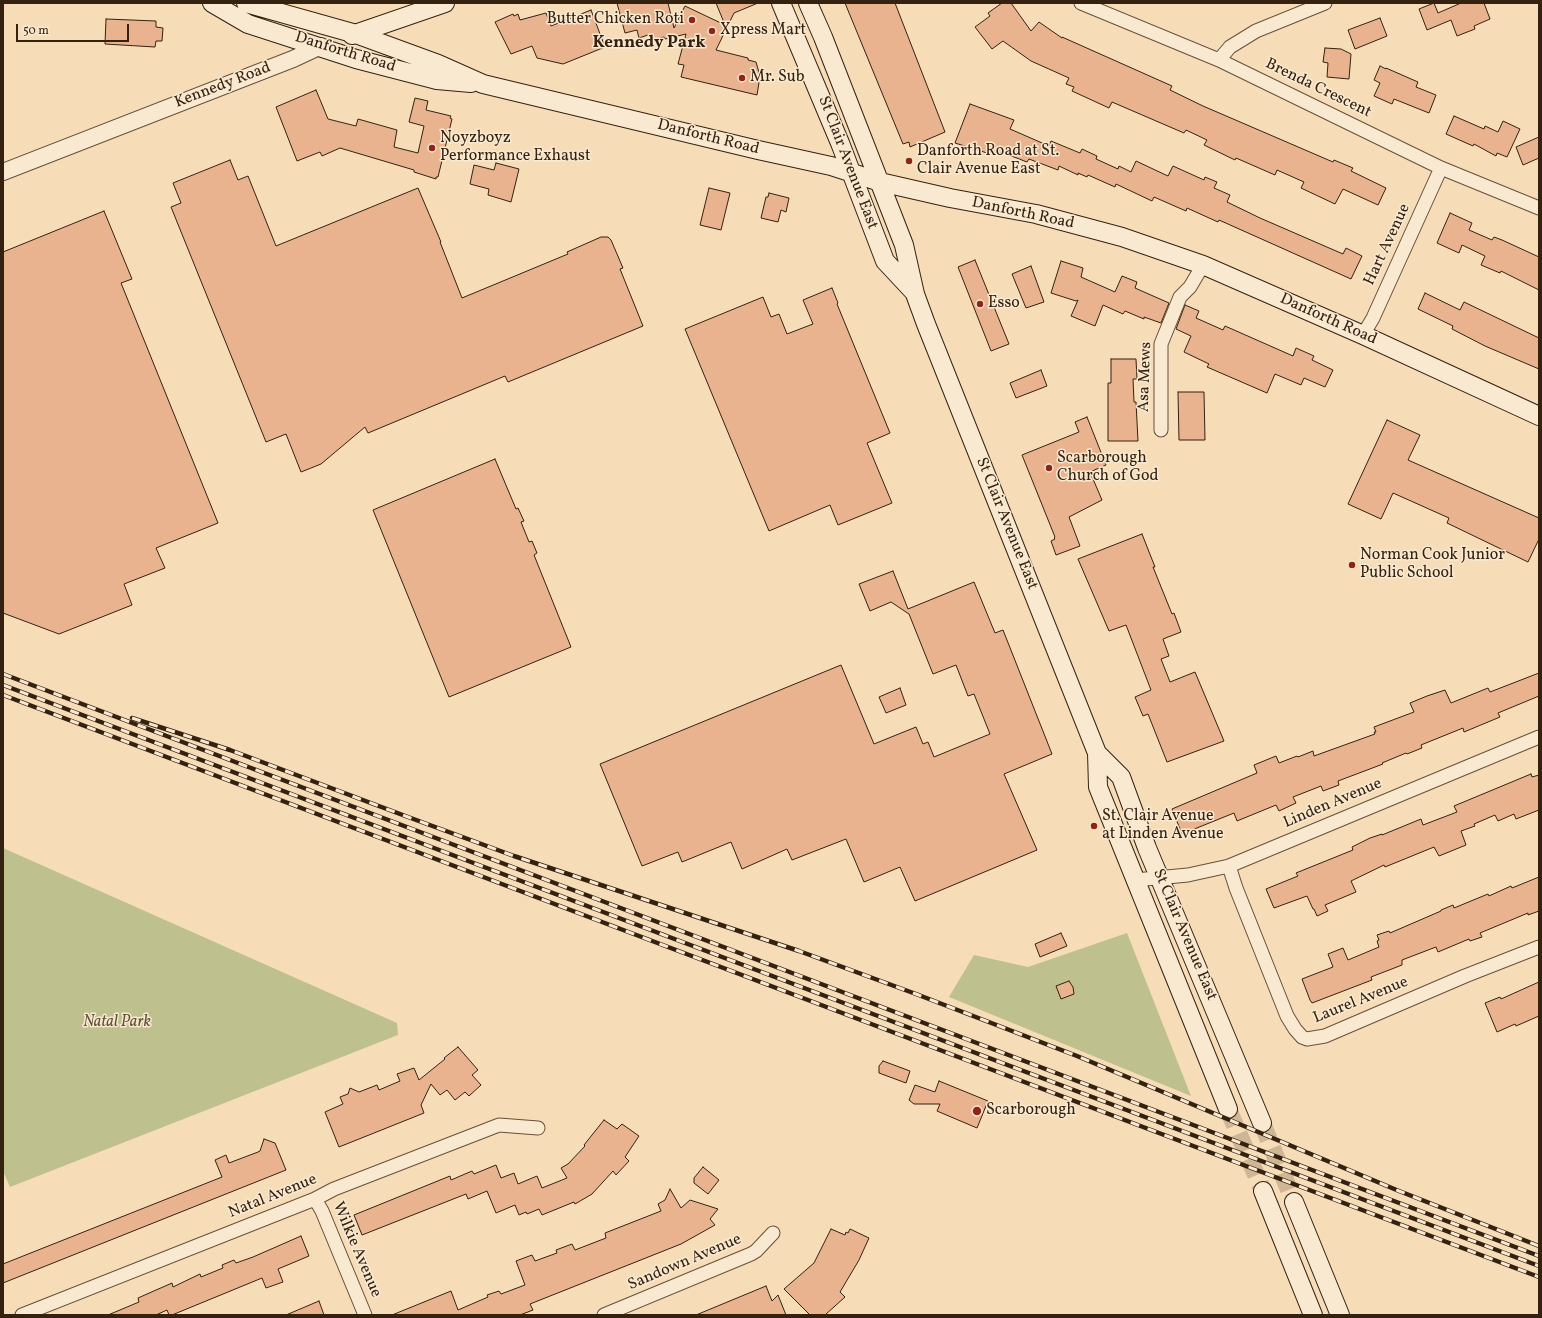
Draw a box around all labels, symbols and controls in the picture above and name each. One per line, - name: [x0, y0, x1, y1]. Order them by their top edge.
- place label: Butter Chicken Roti: [547, 10, 684, 30]
- marker: Butter Chicken Roti: [687, 15, 697, 25]
- scale bar: [18, 16, 131, 42]
- place label: Xpress Mart: [720, 21, 806, 41]
- text: 50 m: [23, 23, 49, 39]
- marker: Xpress Mart: [707, 26, 717, 36]
- street label: Danforth Road: [292, 29, 398, 77]
- district label: Kennedy Park: [592, 34, 706, 54]
- street label: Brenda Crescent: [1262, 55, 1374, 123]
- street label: Kennedy Road: [172, 59, 274, 113]
- place label: Mr. Sub: [750, 68, 805, 88]
- marker: Mr. Sub: [737, 73, 747, 83]
- street label: St Clair Avenue East: [813, 94, 881, 232]
- street label: Danforth Road: [655, 116, 761, 160]
- place label: Noyzboyz Performance Exhaust: [440, 129, 591, 167]
- place label: Danforth Road at St. Clair Avenue East: [917, 142, 1059, 180]
- marker: Noyzboyz Performance Exhaust: [427, 143, 437, 153]
- marker: Danforth Road at St. Clair Avenue East: [904, 156, 914, 166]
- street label: Danforth Road: [970, 194, 1076, 234]
- street label: Hart Avenue: [1361, 201, 1415, 289]
- street label: Danforth Road: [1276, 290, 1380, 350]
- place label: Esso: [988, 294, 1020, 314]
- marker: Esso: [975, 299, 985, 309]
- street label: Asa Mews: [1135, 341, 1157, 413]
- place label: Scarborough Church of God: [1057, 449, 1159, 487]
- street label: St Clair Avenue East: [971, 455, 1041, 593]
- marker: Scarborough Church of God: [1044, 463, 1054, 473]
- place label: Norman Cook Junior Public School: [1360, 546, 1505, 584]
- marker: Norman Cook Junior Public School: [1347, 560, 1357, 570]
- street label: Linden Avenue: [1281, 775, 1385, 833]
- place label: St. Clair Avenue at Linden Avenue: [1102, 807, 1224, 845]
- marker: St. Clair Avenue at Linden Avenue: [1089, 821, 1099, 831]
- street label: St Clair Avenue East: [1148, 866, 1220, 1004]
- street label: Laurel Avenue: [1311, 973, 1411, 1029]
- park label: Natal Park: [83, 1013, 151, 1033]
- place label: Scarborough: [986, 1101, 1076, 1121]
- marker: Scarborough: [971, 1105, 983, 1117]
- street label: Natal Avenue: [226, 1171, 320, 1223]
- street label: Wilkie Avenue: [327, 1199, 385, 1301]
- street label: Sandown Avenue: [625, 1230, 745, 1296]

